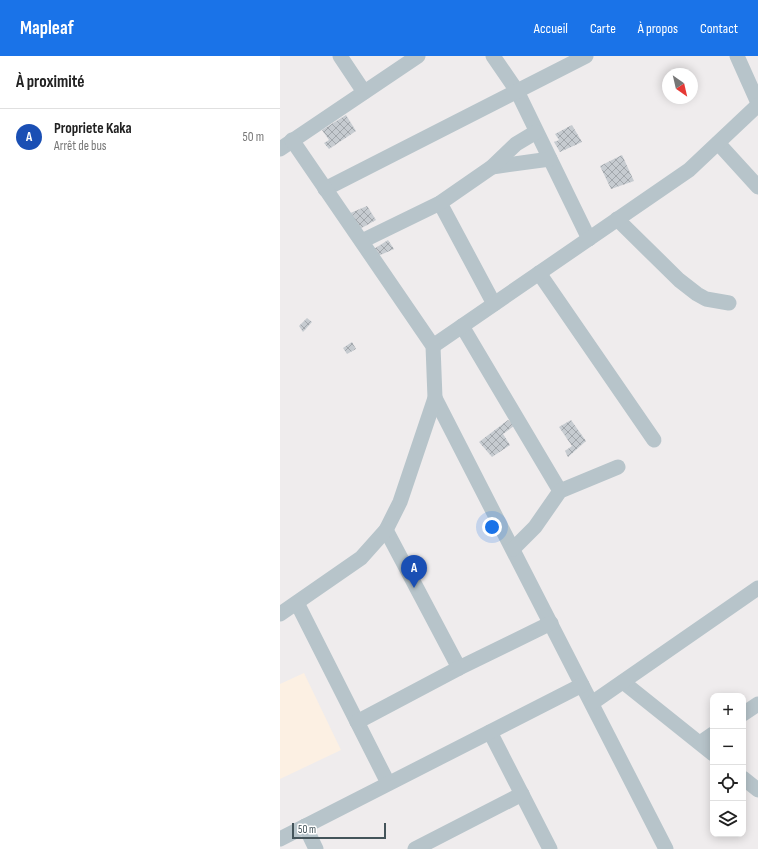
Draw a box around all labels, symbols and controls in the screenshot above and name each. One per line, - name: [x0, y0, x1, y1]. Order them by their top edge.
- text: Mapleaf: [20, 17, 74, 40]
- text: Accueil: [534, 20, 568, 37]
- text: Carte: [590, 20, 616, 37]
- text: À propos: [638, 20, 678, 37]
- text: Contact: [700, 20, 738, 37]
- north arrow: [662, 68, 698, 104]
- text: À proximité: [16, 72, 84, 92]
- text: Propriete Kaka: [54, 119, 132, 138]
- text: A: [26, 129, 32, 145]
- text: 50 m: [243, 129, 264, 145]
- text: Arrêt de bus: [54, 138, 107, 154]
- your location: [482, 517, 502, 537]
- pin: A: [401, 555, 427, 588]
- map controls: [710, 693, 746, 837]
- button: +: [710, 693, 746, 729]
- button: −: [710, 729, 746, 765]
- button: locate: [710, 765, 746, 801]
- button: layers: [710, 801, 746, 837]
- scale bar: [292, 821, 386, 840]
- text: 50 m: [298, 823, 316, 836]

